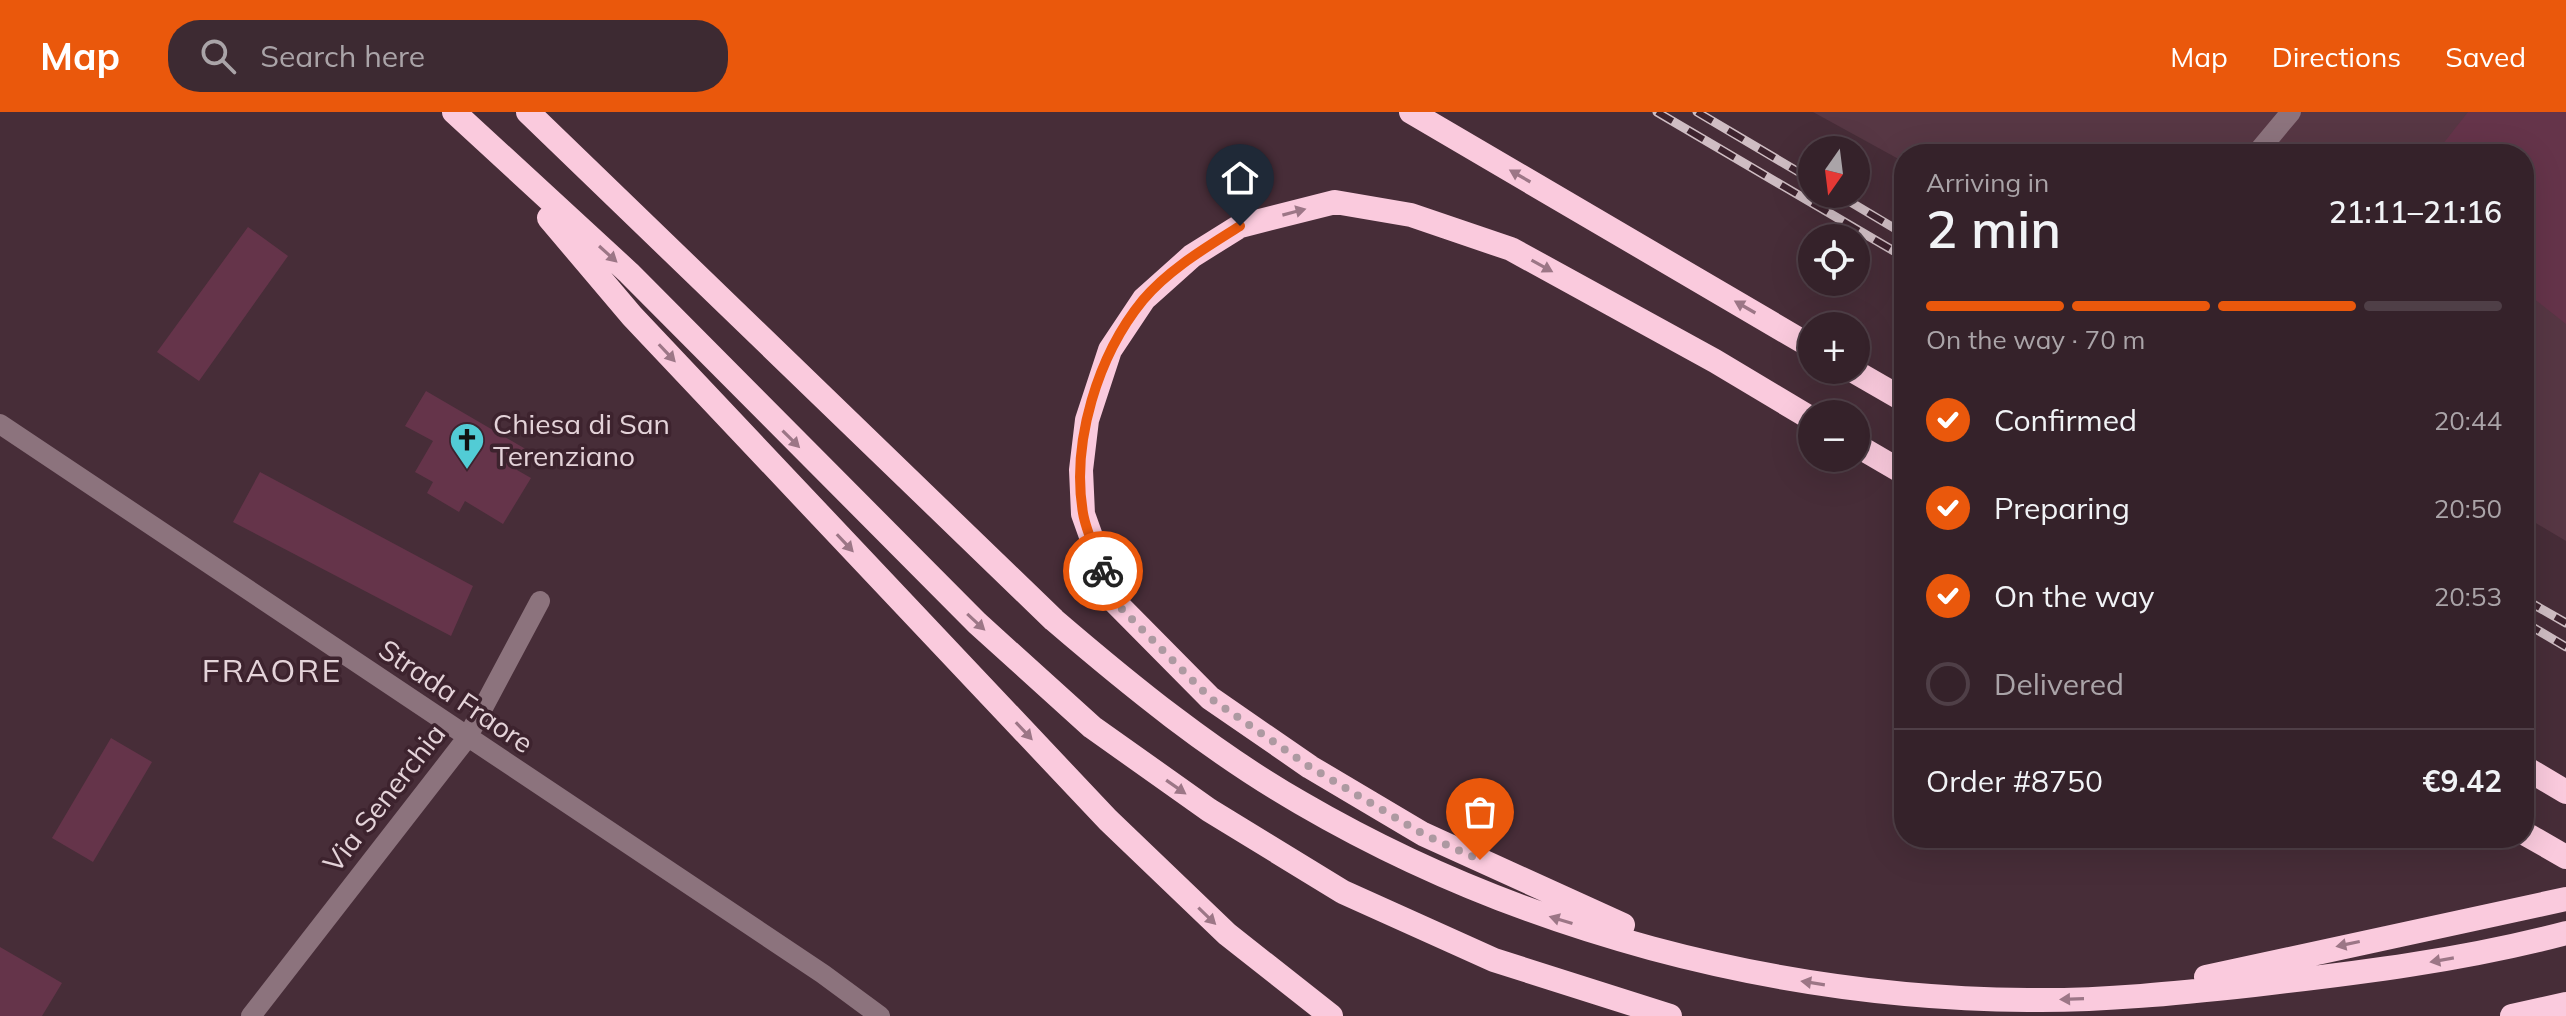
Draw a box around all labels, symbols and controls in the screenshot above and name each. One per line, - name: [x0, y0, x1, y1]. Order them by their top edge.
- search box: [168, 20, 728, 92]
- text: Map: [40, 32, 120, 80]
- icon: search: [196, 34, 240, 78]
- text: Search here: [260, 37, 425, 75]
- text: Map: [2170, 39, 2228, 74]
- text: Directions: [2272, 39, 2401, 74]
- text: Saved: [2445, 39, 2526, 74]
- north arrow: [1798, 136, 1870, 208]
- map controls: [1798, 136, 1870, 472]
- pin: [1206, 144, 1274, 226]
- icon: home: [1218, 156, 1262, 200]
- text: Arriving in: [1926, 166, 2049, 199]
- one-way arrow: [1509, 169, 1531, 183]
- text: 21:11–21:16: [2329, 193, 2502, 231]
- text: 2 min: [1926, 196, 2061, 261]
- one-way arrow: [1282, 206, 1307, 218]
- button: locate: [1798, 224, 1870, 296]
- one-way arrow: [598, 245, 618, 262]
- one-way arrow: [1530, 259, 1553, 272]
- one-way arrow: [1733, 301, 1756, 315]
- button: +: [1798, 312, 1870, 384]
- text: On the way · 70 m: [1926, 323, 2145, 356]
- one-way arrow: [657, 343, 676, 362]
- icon: check: [1926, 398, 1970, 442]
- button: −: [1798, 400, 1870, 472]
- text: Confirmed: [1994, 401, 2137, 439]
- text: 20:44: [2434, 404, 2502, 437]
- place label: Chiesa di San Terenziano: [493, 406, 670, 473]
- church icon: Chiesa di San Terenziano: [448, 421, 486, 471]
- one-way arrow: [781, 429, 800, 448]
- icon: check: [1926, 486, 1970, 530]
- text: Preparing: [1994, 489, 2130, 527]
- text: 20:50: [2434, 492, 2502, 525]
- courier: [1063, 531, 1143, 611]
- one-way arrow: [835, 533, 853, 552]
- icon: bike: [1081, 549, 1125, 593]
- icon: check: [1926, 574, 1970, 618]
- text: On the way: [1994, 577, 2154, 615]
- text: 20:53: [2434, 580, 2502, 613]
- one-way arrow: [966, 612, 985, 630]
- street label: Strada Fraore: [373, 631, 540, 760]
- district label: FRAORE: [202, 650, 342, 690]
- text: Delivered: [1994, 665, 2124, 703]
- street label: Via Senerchia: [315, 717, 452, 879]
- one-way arrow: [1014, 721, 1032, 740]
- text: Order #8750: [1926, 762, 2103, 800]
- text: €9.42: [2423, 762, 2502, 800]
- pin: [1446, 778, 1514, 860]
- one-way arrow: [1165, 779, 1186, 794]
- icon: bag: [1458, 790, 1502, 834]
- one-way arrow: [1197, 906, 1216, 924]
- one-way arrow: [1549, 913, 1573, 926]
- one-way arrow: [2335, 938, 2360, 951]
- one-way arrow: [2429, 954, 2454, 966]
- one-way arrow: [1800, 976, 1825, 989]
- one-way arrow: [2059, 993, 2084, 1006]

